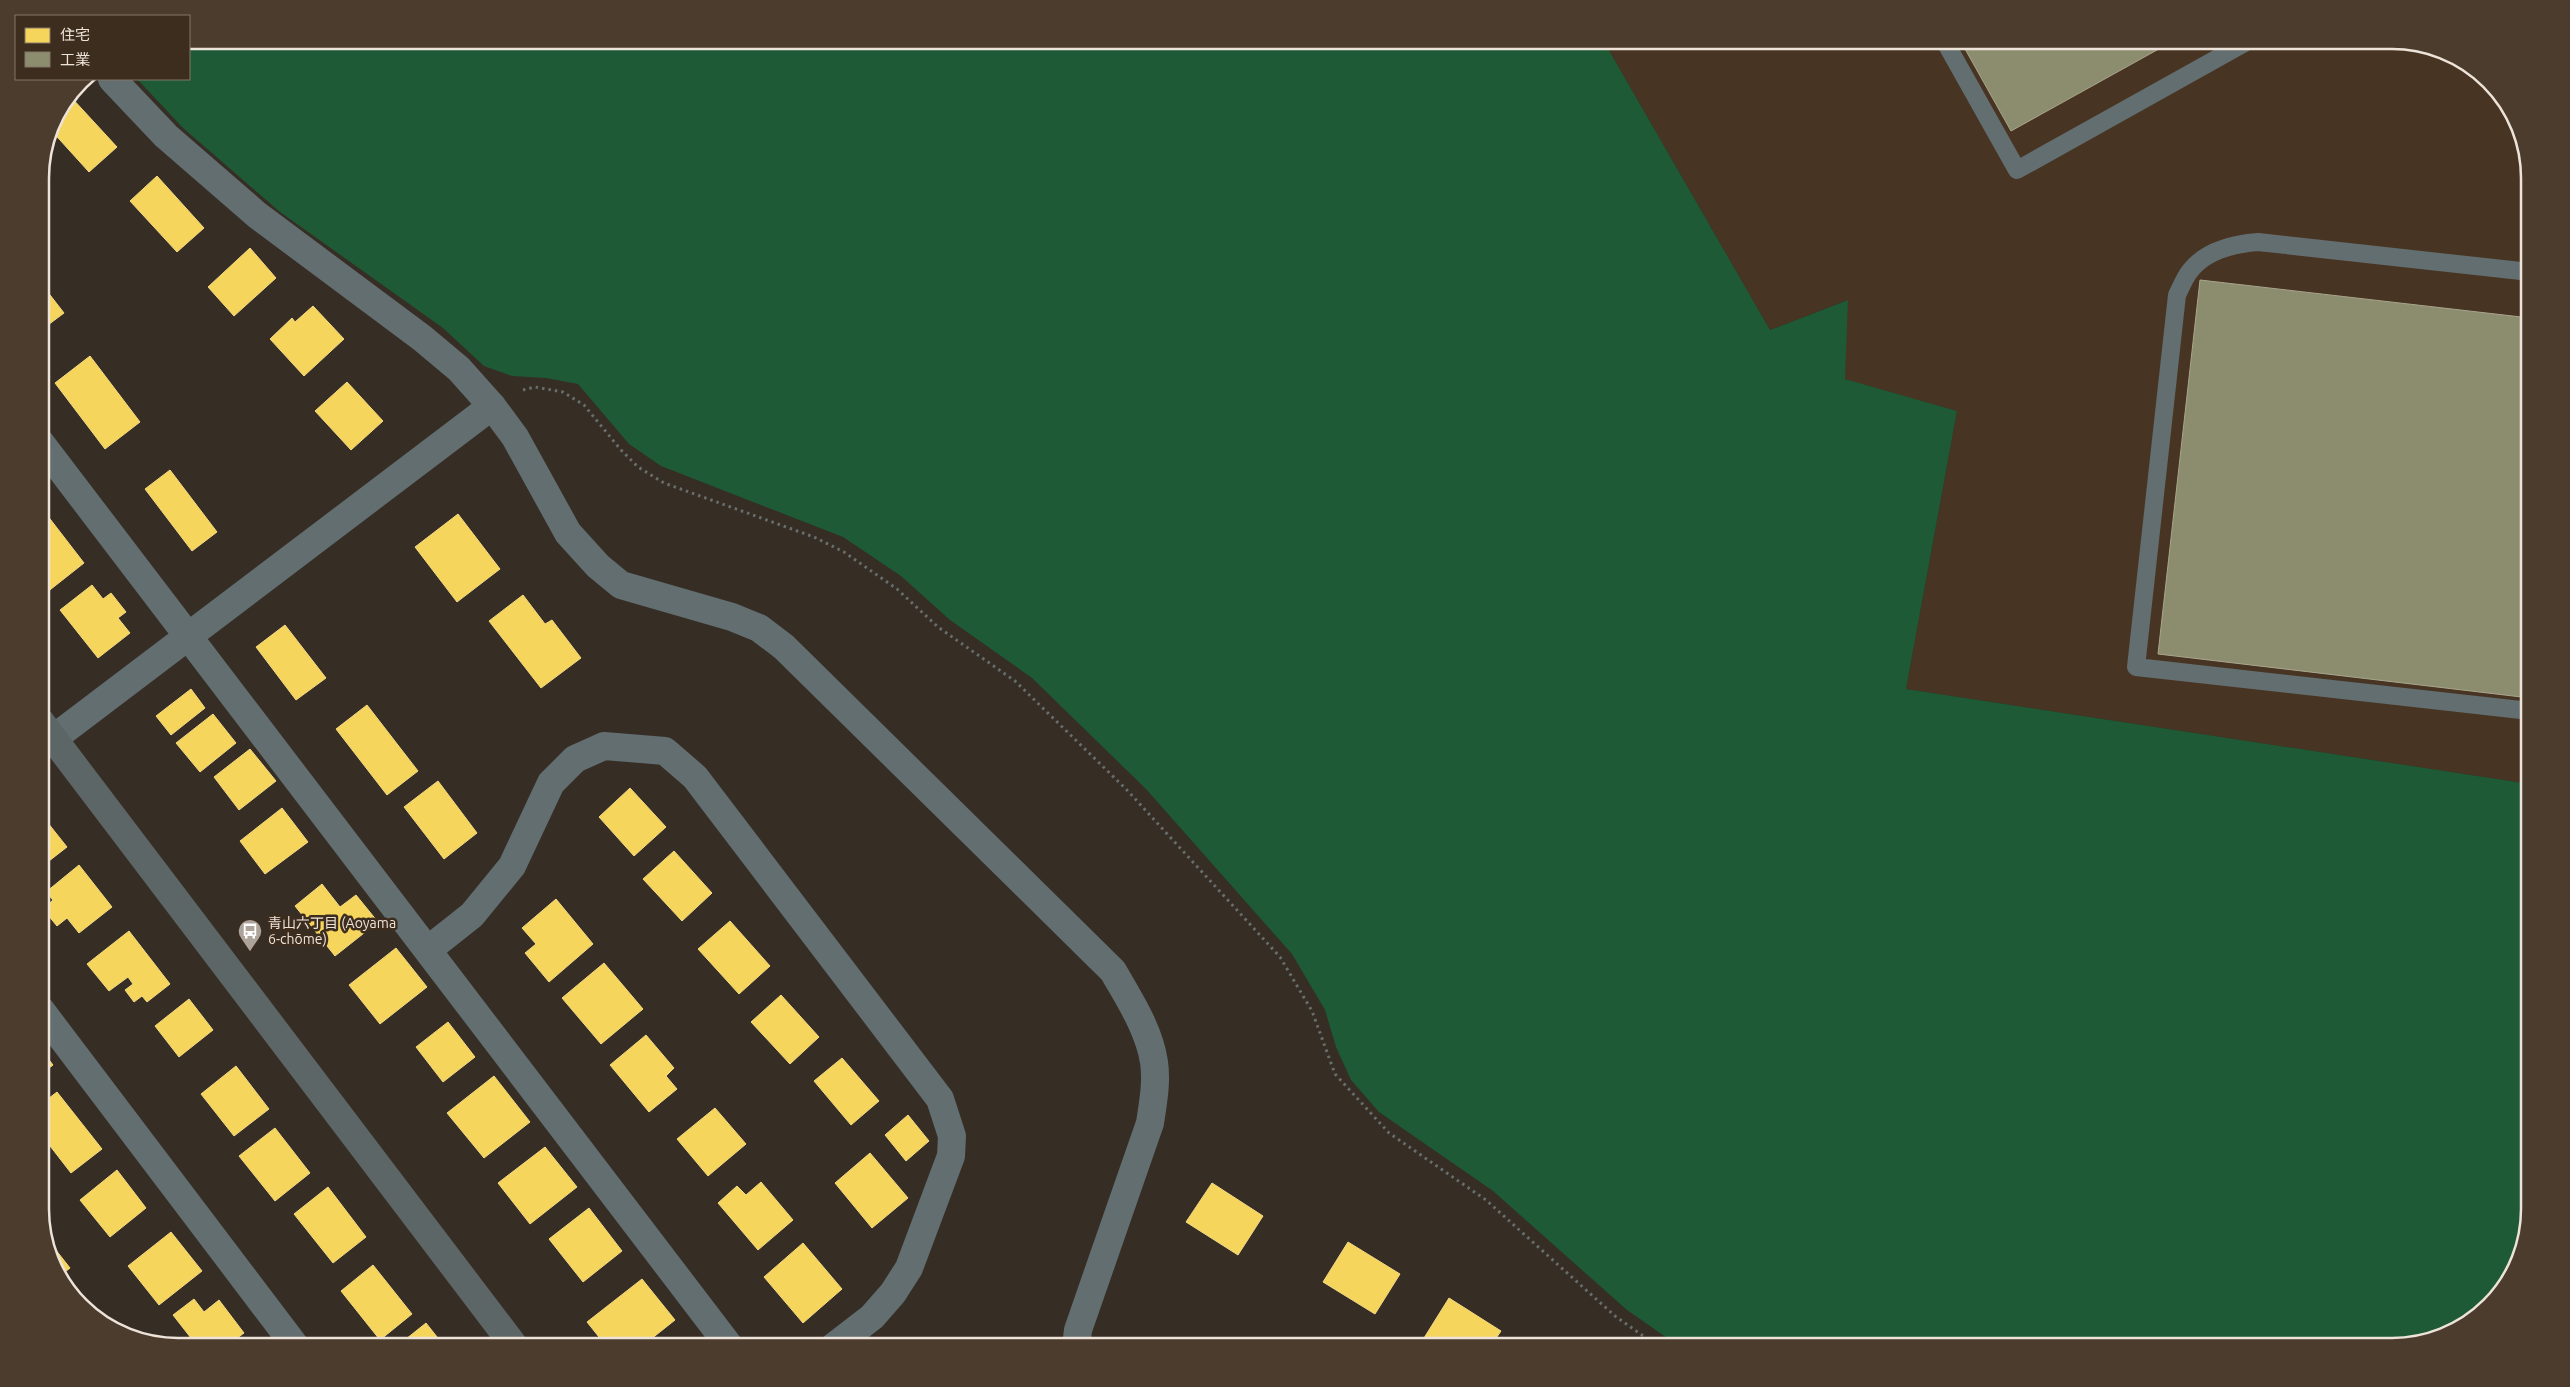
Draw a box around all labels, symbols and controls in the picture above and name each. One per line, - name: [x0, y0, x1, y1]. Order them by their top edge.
- legend: [15, 15, 190, 80]
- text: 住宅: [60, 26, 90, 43]
- text: 工業: [60, 51, 90, 68]
- place label: 青山六丁目 (Aoyama 6-chōme): [268, 915, 396, 947]
- bus stop icon: 青山六丁目 (Aoyama 6-chōme): [237, 918, 263, 952]

